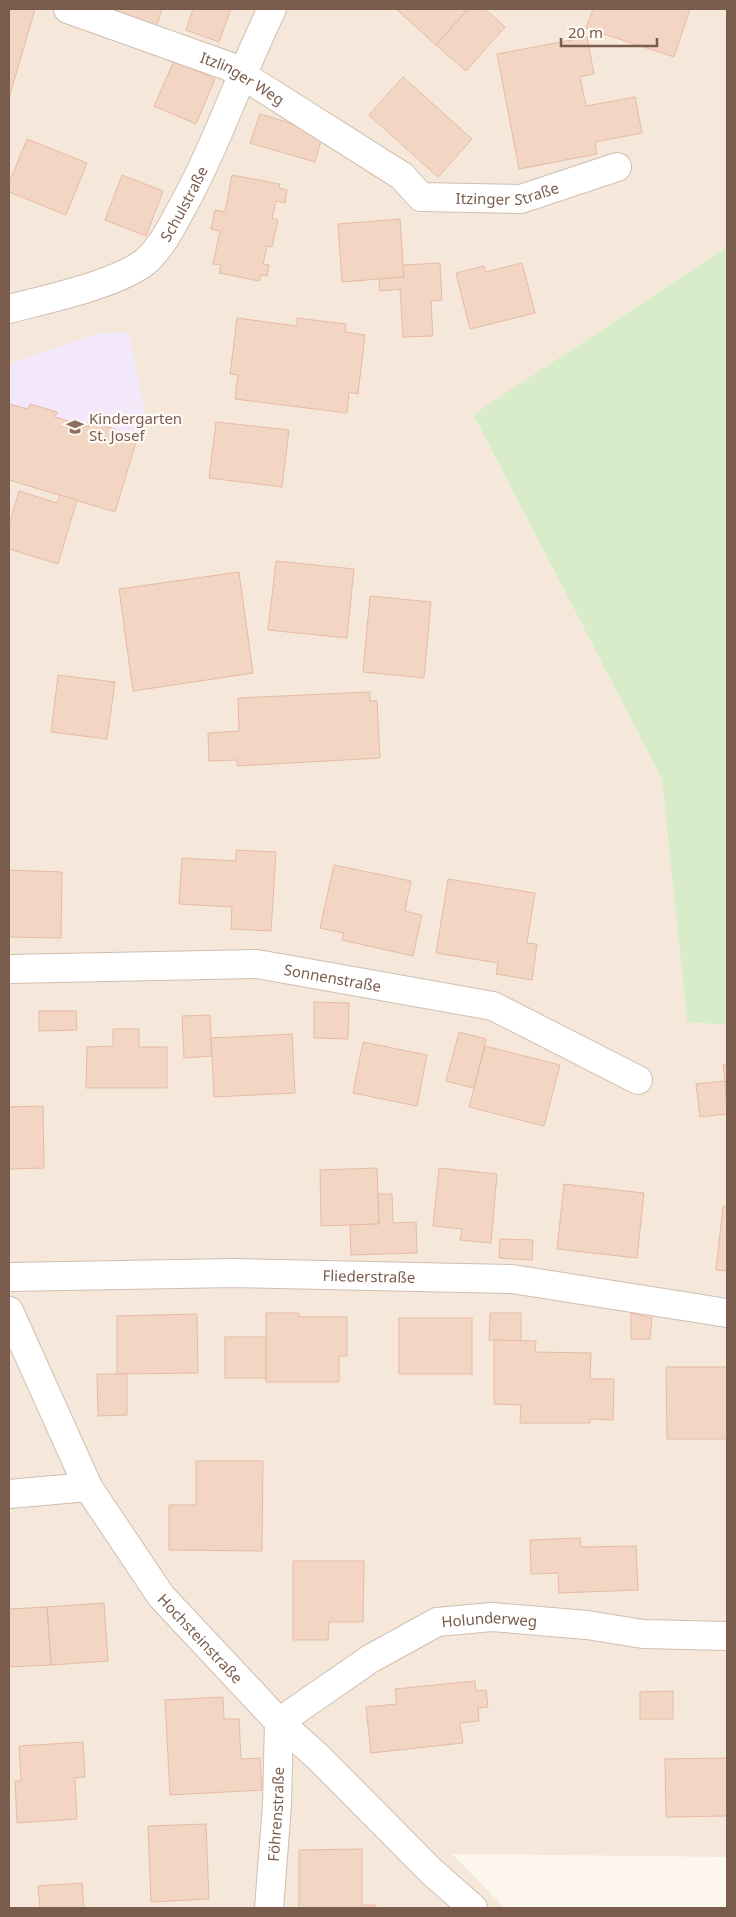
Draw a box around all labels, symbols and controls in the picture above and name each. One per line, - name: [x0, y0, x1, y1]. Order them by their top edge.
- scale bar: [561, 15, 657, 47]
- text: 20 m: [568, 22, 603, 42]
- street label: Itzlinger Weg: [198, 47, 288, 109]
- street label: Schulstraße: [155, 163, 212, 245]
- street label: Itzinger Straße: [456, 177, 561, 209]
- place label: Kindergarten St. Josef: [89, 408, 182, 445]
- school or university icon: Kindergarten St. Josef: [65, 417, 85, 437]
- street label: Sonnenstraße: [283, 959, 383, 996]
- street label: Fliederstraße: [322, 1265, 416, 1287]
- street label: Hochsteinstraße: [154, 1589, 247, 1687]
- street label: Holunderweg: [441, 1607, 538, 1632]
- street label: Föhrenstraße: [263, 1767, 288, 1862]

